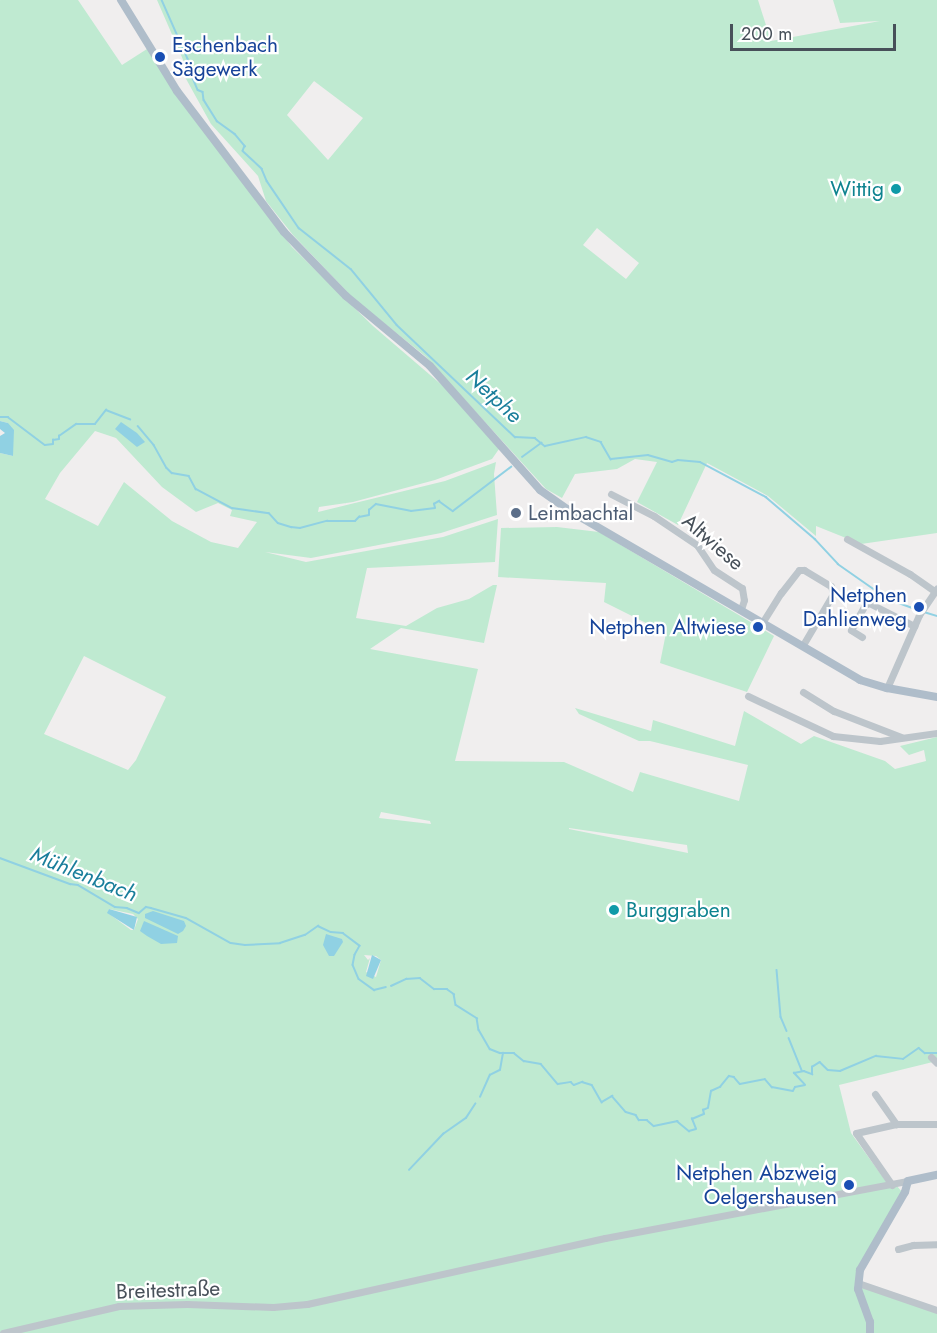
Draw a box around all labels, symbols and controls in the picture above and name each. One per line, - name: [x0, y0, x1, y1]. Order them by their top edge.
- scale bar: [733, 12, 900, 50]
- text: 200 m: [741, 21, 792, 47]
- place label: Eschenbach Sägewerk: [172, 32, 278, 82]
- marker: Eschenbach Sägewerk: [153, 50, 167, 64]
- place label: Wittig: [830, 176, 884, 202]
- marker: Wittig: [889, 182, 903, 196]
- water label: Netphe: [460, 363, 528, 429]
- place label: Leimbachtal: [528, 500, 633, 526]
- marker: Leimbachtal: [509, 506, 523, 520]
- street label: Altwiese: [677, 508, 749, 576]
- place label: Netphen Dahlienweg: [803, 582, 907, 632]
- marker: Netphen Dahlienweg: [912, 600, 926, 614]
- place label: Netphen Altwiese: [589, 614, 746, 640]
- marker: Netphen Altwiese: [751, 620, 765, 634]
- water label: Mühlenbach: [27, 841, 141, 907]
- place label: Burggraben: [626, 897, 731, 923]
- marker: Burggraben: [607, 903, 621, 917]
- place label: Netphen Abzweig Oelgershausen: [676, 1160, 837, 1210]
- marker: Netphen Abzweig Oelgershausen: [842, 1178, 856, 1192]
- street label: Breitestraße: [115, 1276, 221, 1304]

